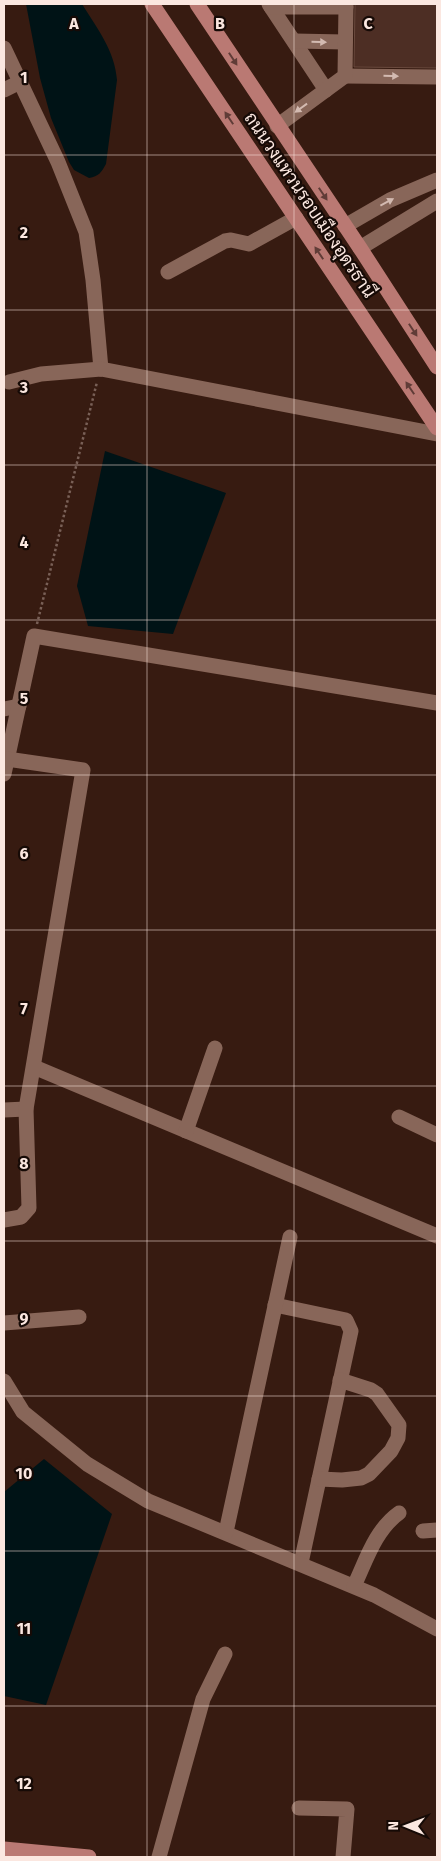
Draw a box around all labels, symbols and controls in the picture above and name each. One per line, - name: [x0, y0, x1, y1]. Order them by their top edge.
- text: A: [68, 14, 79, 33]
- text: B: [215, 14, 225, 33]
- text: C: [363, 14, 373, 33]
- one-way arrow: [312, 38, 328, 46]
- one-way arrow: [228, 52, 238, 66]
- text: 1: [20, 68, 28, 87]
- one-way arrow: [383, 72, 399, 80]
- one-way arrow: [295, 102, 308, 112]
- street label: ถนนวงแหวนรอบเมืองอุดรธานี: [239, 107, 382, 303]
- one-way arrow: [224, 111, 233, 125]
- one-way arrow: [319, 187, 328, 201]
- one-way arrow: [380, 198, 395, 206]
- text: 2: [20, 223, 28, 242]
- one-way arrow: [314, 246, 324, 260]
- one-way arrow: [408, 323, 418, 336]
- text: 3: [19, 378, 28, 397]
- one-way arrow: [405, 381, 415, 394]
- text: 4: [19, 533, 29, 552]
- text: 5: [20, 689, 29, 708]
- text: 6: [19, 844, 29, 863]
- text: 7: [20, 999, 28, 1018]
- text: 8: [19, 1154, 29, 1173]
- text: 9: [20, 1309, 29, 1328]
- text: 10: [16, 1464, 32, 1483]
- text: 11: [17, 1619, 31, 1638]
- text: 12: [16, 1774, 32, 1793]
- north arrow: [381, 1801, 431, 1851]
- text: N: [385, 1821, 402, 1831]

